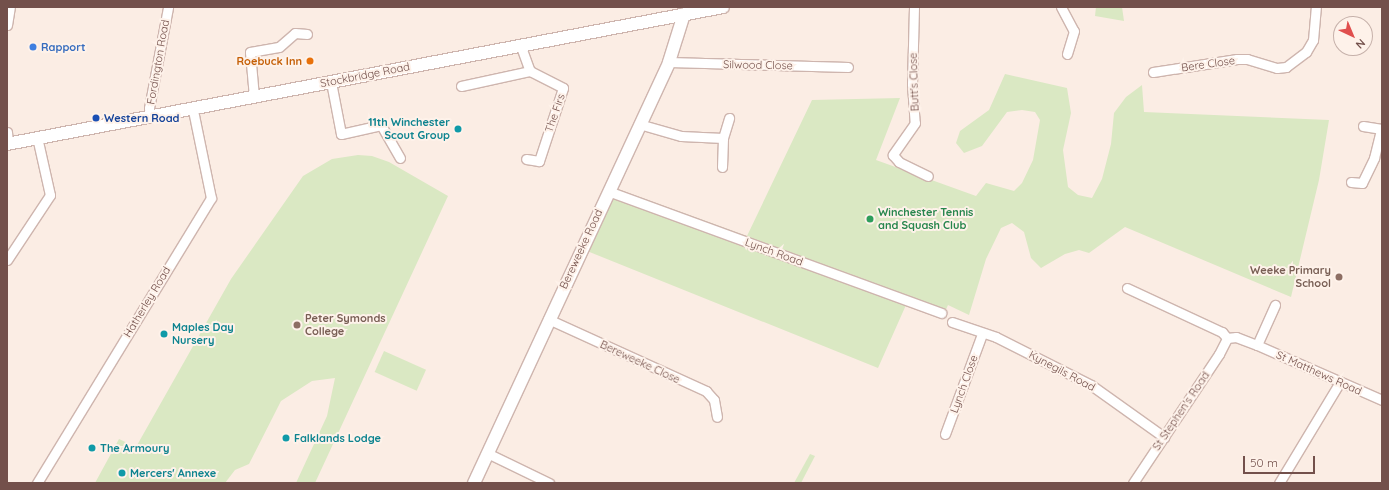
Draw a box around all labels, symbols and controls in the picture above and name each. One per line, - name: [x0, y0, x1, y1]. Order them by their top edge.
- north arrow: [1333, 16, 1373, 56]
- street label: Fordington Road: [144, 19, 172, 105]
- text: N: [1353, 36, 1368, 52]
- place label: Rapport: [41, 40, 85, 54]
- marker: Rapport: [28, 42, 38, 52]
- street label: Butt's Close: [906, 52, 922, 112]
- place label: Roebuck Inn: [237, 54, 302, 68]
- street label: Bere Close: [1180, 54, 1236, 74]
- marker: Roebuck Inn: [305, 56, 315, 66]
- street label: Silwood Close: [723, 58, 793, 72]
- street label: Stockbridge Road: [319, 60, 411, 90]
- street label: The Firs: [542, 92, 568, 134]
- place label: Western Road: [104, 111, 180, 125]
- marker: Western Road: [91, 113, 101, 123]
- place label: 11th Winchester Scout Group: [368, 116, 450, 142]
- marker: 11th Winchester Scout Group: [453, 124, 463, 134]
- place label: Winchester Tennis and Squash Club: [878, 206, 973, 232]
- street label: Bereweeke Road: [557, 207, 605, 291]
- marker: Winchester Tennis and Squash Club: [865, 214, 875, 224]
- street label: Lynch Road: [743, 235, 805, 269]
- street label: Hatherley Road: [121, 264, 173, 340]
- place label: Weeke Primary School: [1250, 264, 1331, 290]
- marker: Weeke Primary School: [1334, 272, 1344, 282]
- place label: Peter Symonds College: [305, 312, 386, 338]
- marker: Peter Symonds College: [292, 320, 302, 330]
- place label: Maples Day Nursery: [172, 321, 234, 347]
- marker: Maples Day Nursery: [159, 329, 169, 339]
- street label: Bereweeke Close: [598, 338, 682, 386]
- street label: Kynegils Road: [1027, 348, 1097, 394]
- street label: St Matthews Road: [1274, 348, 1364, 398]
- street label: Lynch Close: [947, 353, 981, 415]
- street label: St Stephen's Road: [1150, 369, 1212, 453]
- place label: Falklands Lodge: [294, 431, 381, 445]
- marker: Falklands Lodge: [281, 433, 291, 443]
- place label: The Armoury: [100, 441, 169, 455]
- marker: The Armoury: [87, 443, 97, 453]
- scale bar: [1245, 448, 1317, 474]
- text: 50 m: [1250, 455, 1278, 470]
- place label: Mercers' Annexe: [130, 466, 216, 480]
- marker: Mercers' Annexe: [117, 468, 127, 478]

